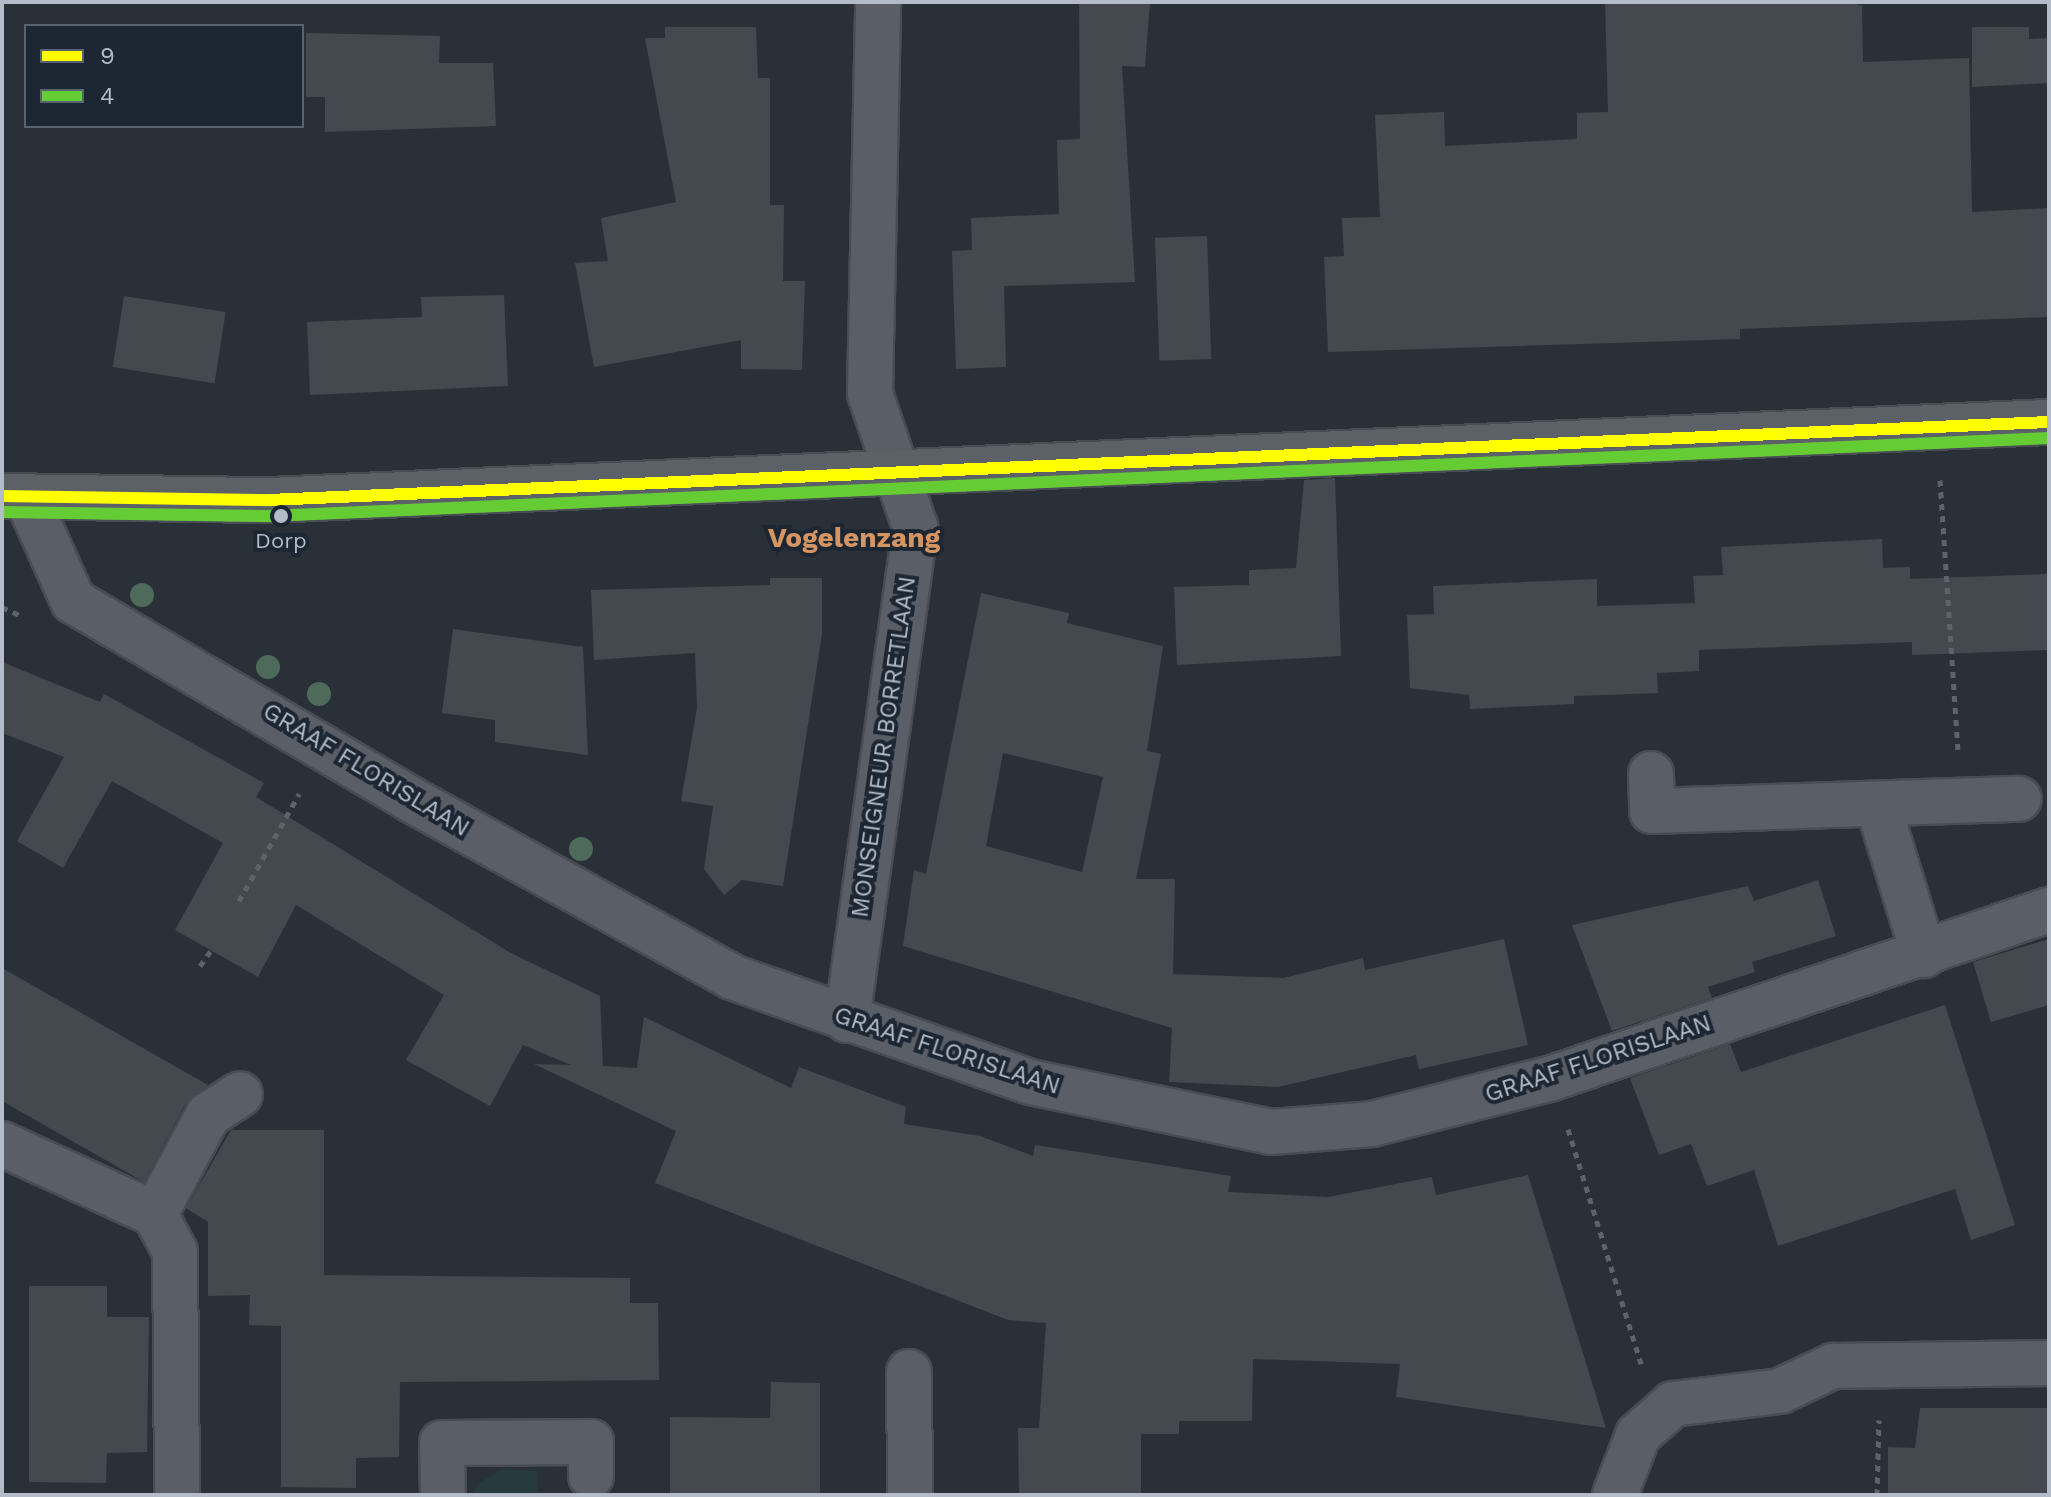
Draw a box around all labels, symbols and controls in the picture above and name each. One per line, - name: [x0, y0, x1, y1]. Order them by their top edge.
- legend: [24, 24, 304, 128]
- text: 9: [100, 42, 115, 70]
- text: 4: [100, 82, 115, 110]
- marker: Dorp: [273, 508, 289, 524]
- district label: Vogelenzang: [768, 521, 940, 555]
- place label: Dorp: [255, 528, 307, 554]
- street label: MONSEIGNEUR BORRETLAAN: [846, 575, 922, 919]
- street label: GRAAF FLORISLAAN: [257, 697, 475, 843]
- street label: GRAAF FLORISLAAN: [830, 1001, 1064, 1101]
- street label: GRAAF FLORISLAAN: [1481, 1009, 1715, 1109]

